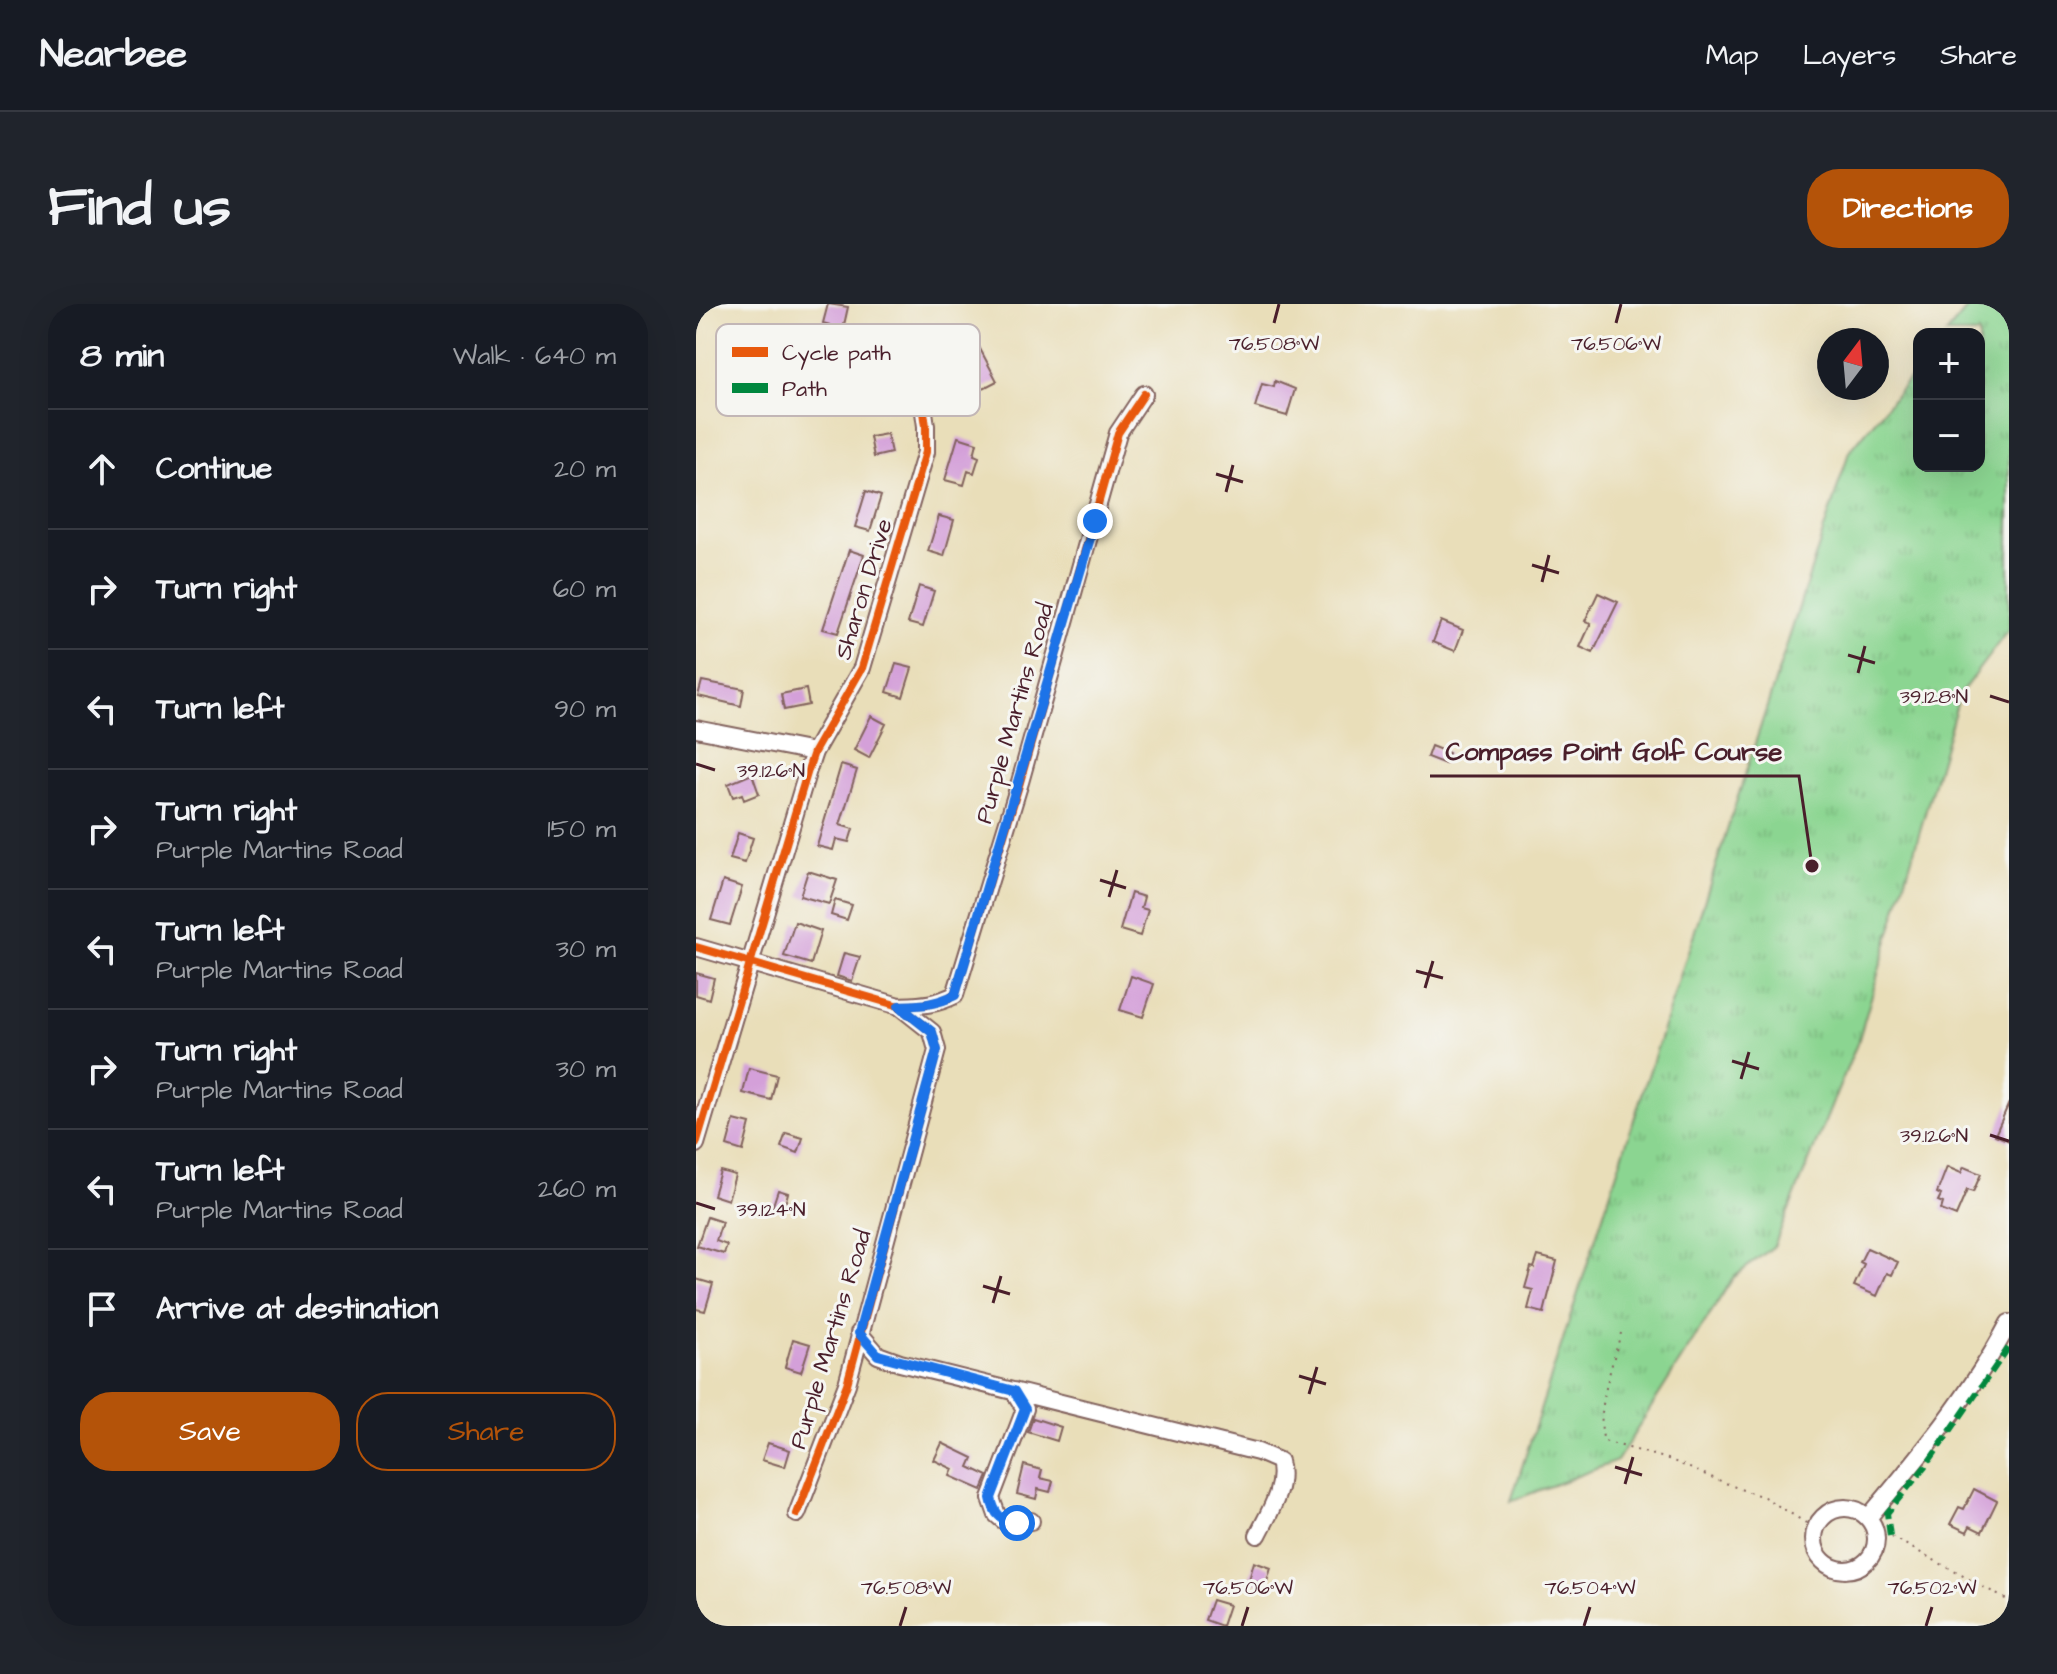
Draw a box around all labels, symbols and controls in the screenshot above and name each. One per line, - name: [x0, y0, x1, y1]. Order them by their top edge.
- text: Nearbee: [40, 29, 187, 81]
- text: Map: [1706, 36, 1759, 75]
- text: Layers: [1803, 36, 1896, 75]
- text: Share: [1940, 36, 2017, 75]
- text: Find us: [48, 169, 231, 247]
- button: Directions: [1807, 169, 2009, 248]
- legend: [716, 324, 980, 416]
- north arrow: [1817, 328, 1889, 400]
- map controls: [1913, 328, 1985, 472]
- button: +: [1913, 328, 1985, 400]
- text: 76.508°W: [1229, 330, 1319, 358]
- text: 76.506°W: [1571, 330, 1661, 358]
- text: 8 min: [80, 332, 164, 380]
- text: Walk · 640 m: [453, 338, 616, 374]
- text: Cycle path: [782, 338, 891, 370]
- text: Path: [782, 374, 827, 405]
- button: −: [1913, 400, 1985, 472]
- icon: ahead: [80, 447, 124, 491]
- text: Continue: [156, 448, 272, 490]
- text: 20 m: [554, 451, 616, 487]
- route end: [1077, 503, 1113, 539]
- street label: Sharon Drive: [826, 515, 902, 664]
- icon: right: [80, 567, 124, 611]
- text: Turn right: [156, 568, 297, 610]
- text: 60 m: [553, 571, 616, 607]
- street label: Purple Martins Road: [967, 599, 1063, 827]
- text: 39.128°N: [1900, 683, 1968, 711]
- icon: left: [80, 687, 124, 731]
- text: Turn left: [156, 688, 284, 730]
- text: 90 m: [554, 691, 616, 727]
- callout: Compass Point Golf Course: [1430, 726, 1799, 776]
- text: Compass Point Golf Course: [1446, 734, 1782, 770]
- text: 39.126°N: [737, 757, 805, 785]
- text: Turn right: [156, 790, 297, 832]
- icon: right: [80, 807, 124, 851]
- text: 150 m: [547, 811, 616, 847]
- text: Purple Martins Road: [156, 832, 403, 868]
- text: Turn left: [156, 910, 284, 952]
- icon: left: [80, 927, 124, 971]
- text: 30 m: [556, 931, 616, 967]
- text: Purple Martins Road: [156, 952, 403, 988]
- text: Turn right: [156, 1030, 297, 1072]
- icon: right: [80, 1047, 124, 1091]
- text: 30 m: [556, 1051, 616, 1087]
- text: Purple Martins Road: [156, 1072, 403, 1108]
- text: 39.126°N: [1900, 1122, 1968, 1150]
- text: Turn left: [156, 1150, 284, 1192]
- icon: left: [80, 1167, 124, 1211]
- text: 260 m: [538, 1171, 616, 1207]
- text: Purple Martins Road: [156, 1192, 403, 1228]
- text: 39.124°N: [737, 1196, 805, 1224]
- street label: Purple Martins Road: [781, 1225, 881, 1453]
- icon: arrive: [80, 1287, 124, 1331]
- text: Arrive at destination: [156, 1288, 438, 1330]
- button: Save: [80, 1392, 340, 1471]
- button: Share: [356, 1392, 616, 1471]
- route start: [999, 1505, 1035, 1541]
- text: 76.508°W: [861, 1574, 951, 1602]
- text: 76.506°W: [1203, 1574, 1293, 1602]
- text: 76.504°W: [1544, 1574, 1636, 1602]
- text: 76.502°W: [1887, 1574, 1977, 1602]

